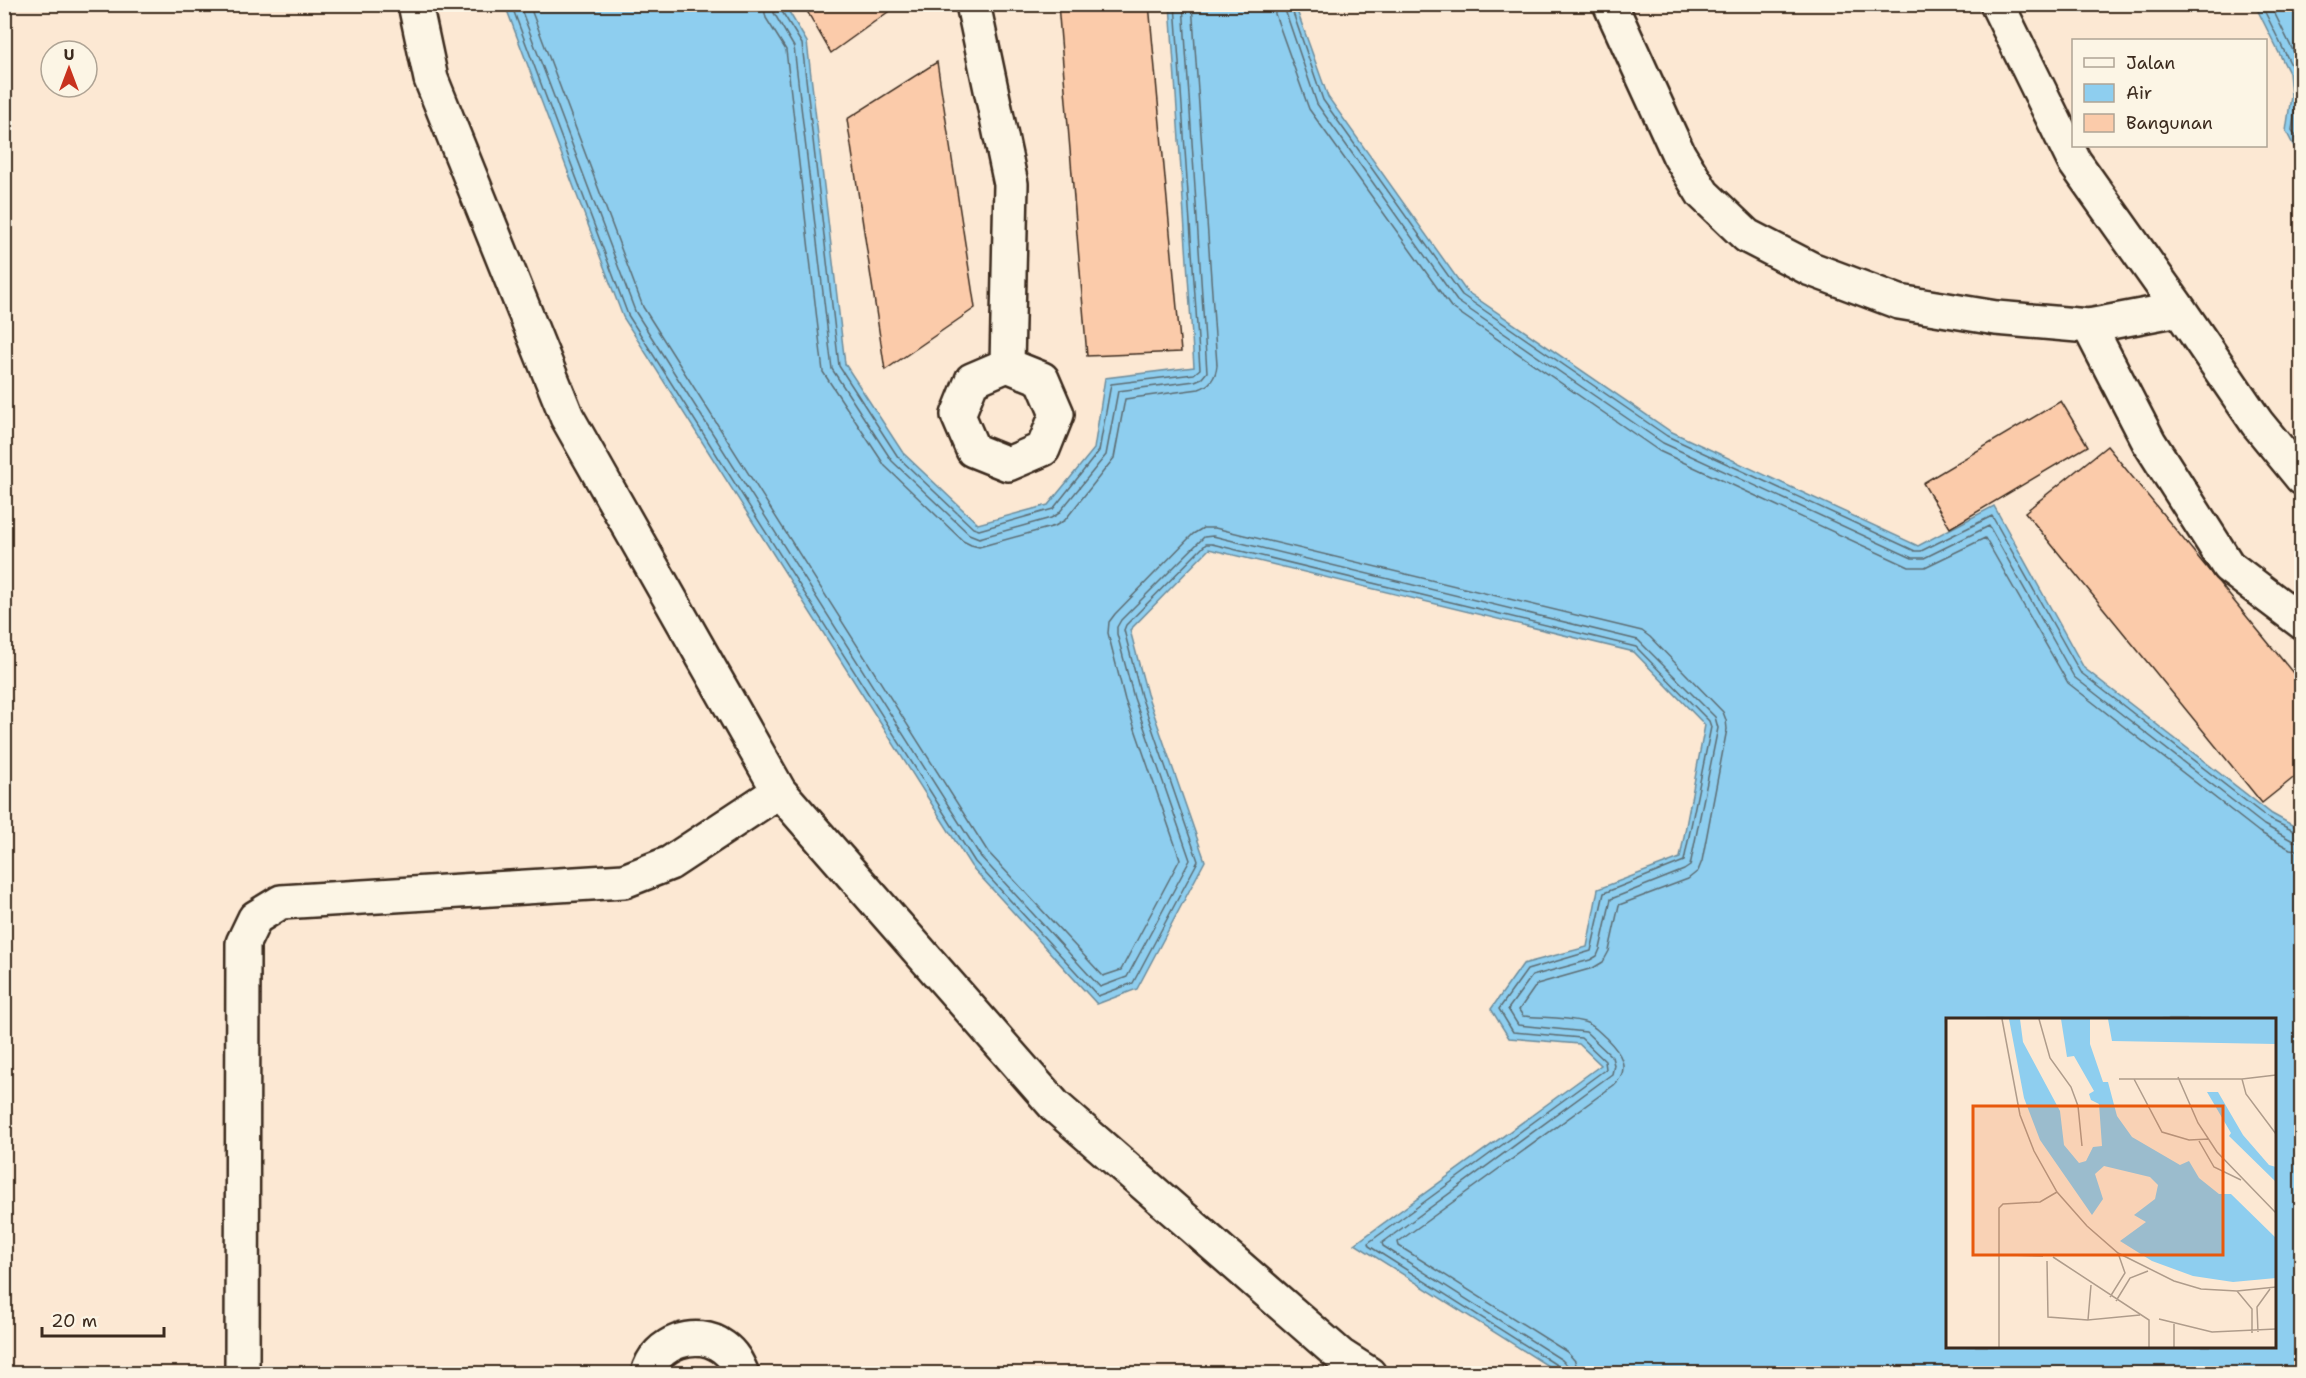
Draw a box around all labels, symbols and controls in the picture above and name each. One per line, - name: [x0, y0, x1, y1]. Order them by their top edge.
- north arrow: [39, 39, 99, 99]
- legend: [2072, 39, 2267, 147]
- text: U: [64, 44, 75, 65]
- text: Jalan: [2126, 51, 2175, 75]
- text: Air: [2126, 81, 2152, 105]
- text: Bangunan: [2126, 111, 2213, 135]
- inset map: [1946, 1018, 2276, 1348]
- scale bar: [42, 1300, 164, 1338]
- text: 20 m: [51, 1309, 97, 1333]

